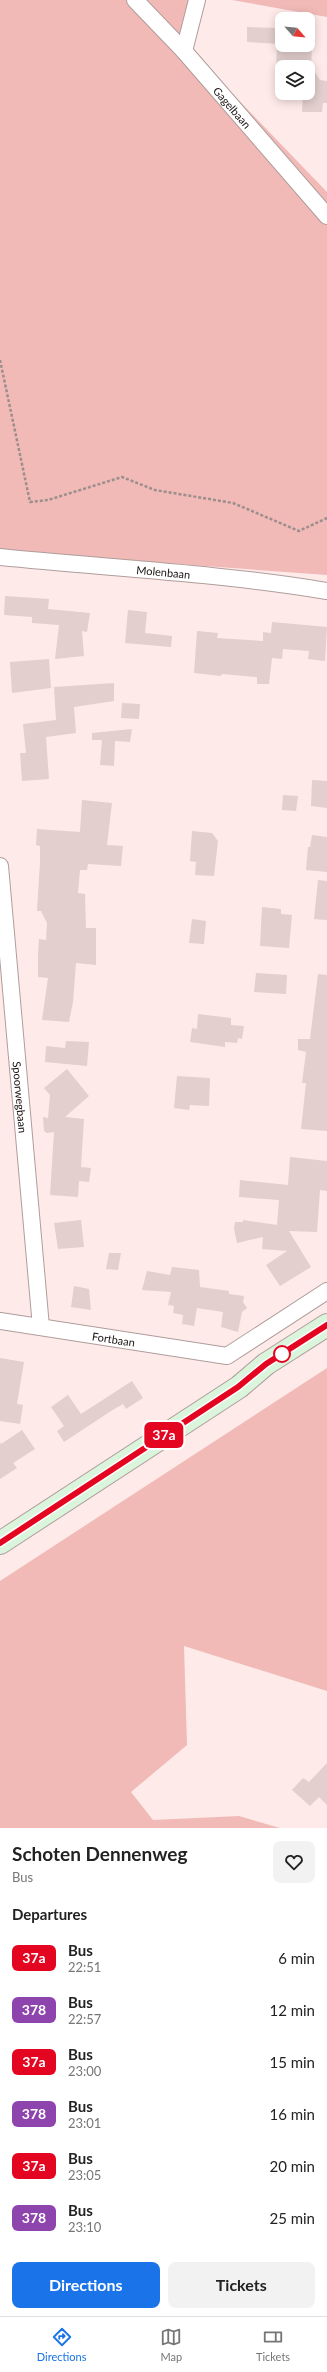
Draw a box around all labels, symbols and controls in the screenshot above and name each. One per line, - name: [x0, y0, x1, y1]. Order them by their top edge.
- north arrow: [275, 12, 315, 52]
- map controls: [275, 12, 315, 100]
- button: layers: [275, 60, 315, 100]
- street label: Gagelbaan: [211, 84, 254, 131]
- street label: Molenbaan: [136, 563, 191, 580]
- street label: Spoorwegbaan: [11, 1061, 30, 1133]
- street label: Fortbaan: [91, 1329, 136, 1348]
- unlabelled marker: [273, 1345, 291, 1363]
- line badge: 37a: [141, 1422, 187, 1448]
- text: 37a: [152, 1426, 176, 1443]
- button: heart: [273, 1841, 315, 1883]
- text: Schoten Dennenweg: [12, 1842, 187, 1865]
- text: Bus: [12, 1869, 33, 1885]
- text: Departures: [12, 1905, 87, 1923]
- text: Bus: [68, 1941, 93, 1959]
- text: 37a: [22, 1949, 46, 1966]
- text: 6 min: [278, 1949, 315, 1967]
- text: 22:51: [68, 1959, 101, 1975]
- text: Bus: [68, 1993, 93, 2011]
- text: 378: [22, 2001, 46, 2018]
- text: 12 min: [269, 2001, 315, 2019]
- text: 22:57: [68, 2011, 101, 2027]
- text: Bus: [68, 2045, 93, 2063]
- text: 37a: [22, 2053, 46, 2070]
- text: 15 min: [269, 2053, 315, 2071]
- text: 23:00: [68, 2063, 101, 2079]
- text: Bus: [68, 2097, 93, 2115]
- text: 378: [22, 2105, 46, 2122]
- text: 16 min: [269, 2105, 315, 2123]
- text: 23:01: [68, 2115, 101, 2131]
- text: Bus: [68, 2149, 93, 2167]
- text: 37a: [22, 2157, 46, 2174]
- text: 20 min: [269, 2157, 315, 2175]
- text: 23:05: [68, 2167, 101, 2183]
- text: Bus: [68, 2201, 93, 2219]
- text: 378: [22, 2209, 46, 2226]
- text: 25 min: [269, 2209, 315, 2227]
- text: 23:10: [68, 2219, 101, 2235]
- button: Directions: [12, 2262, 160, 2308]
- button: Tickets: [168, 2262, 315, 2308]
- tab: Directions: [37, 2326, 87, 2363]
- tab: Map: [160, 2326, 182, 2363]
- tab: Tickets: [256, 2326, 290, 2363]

